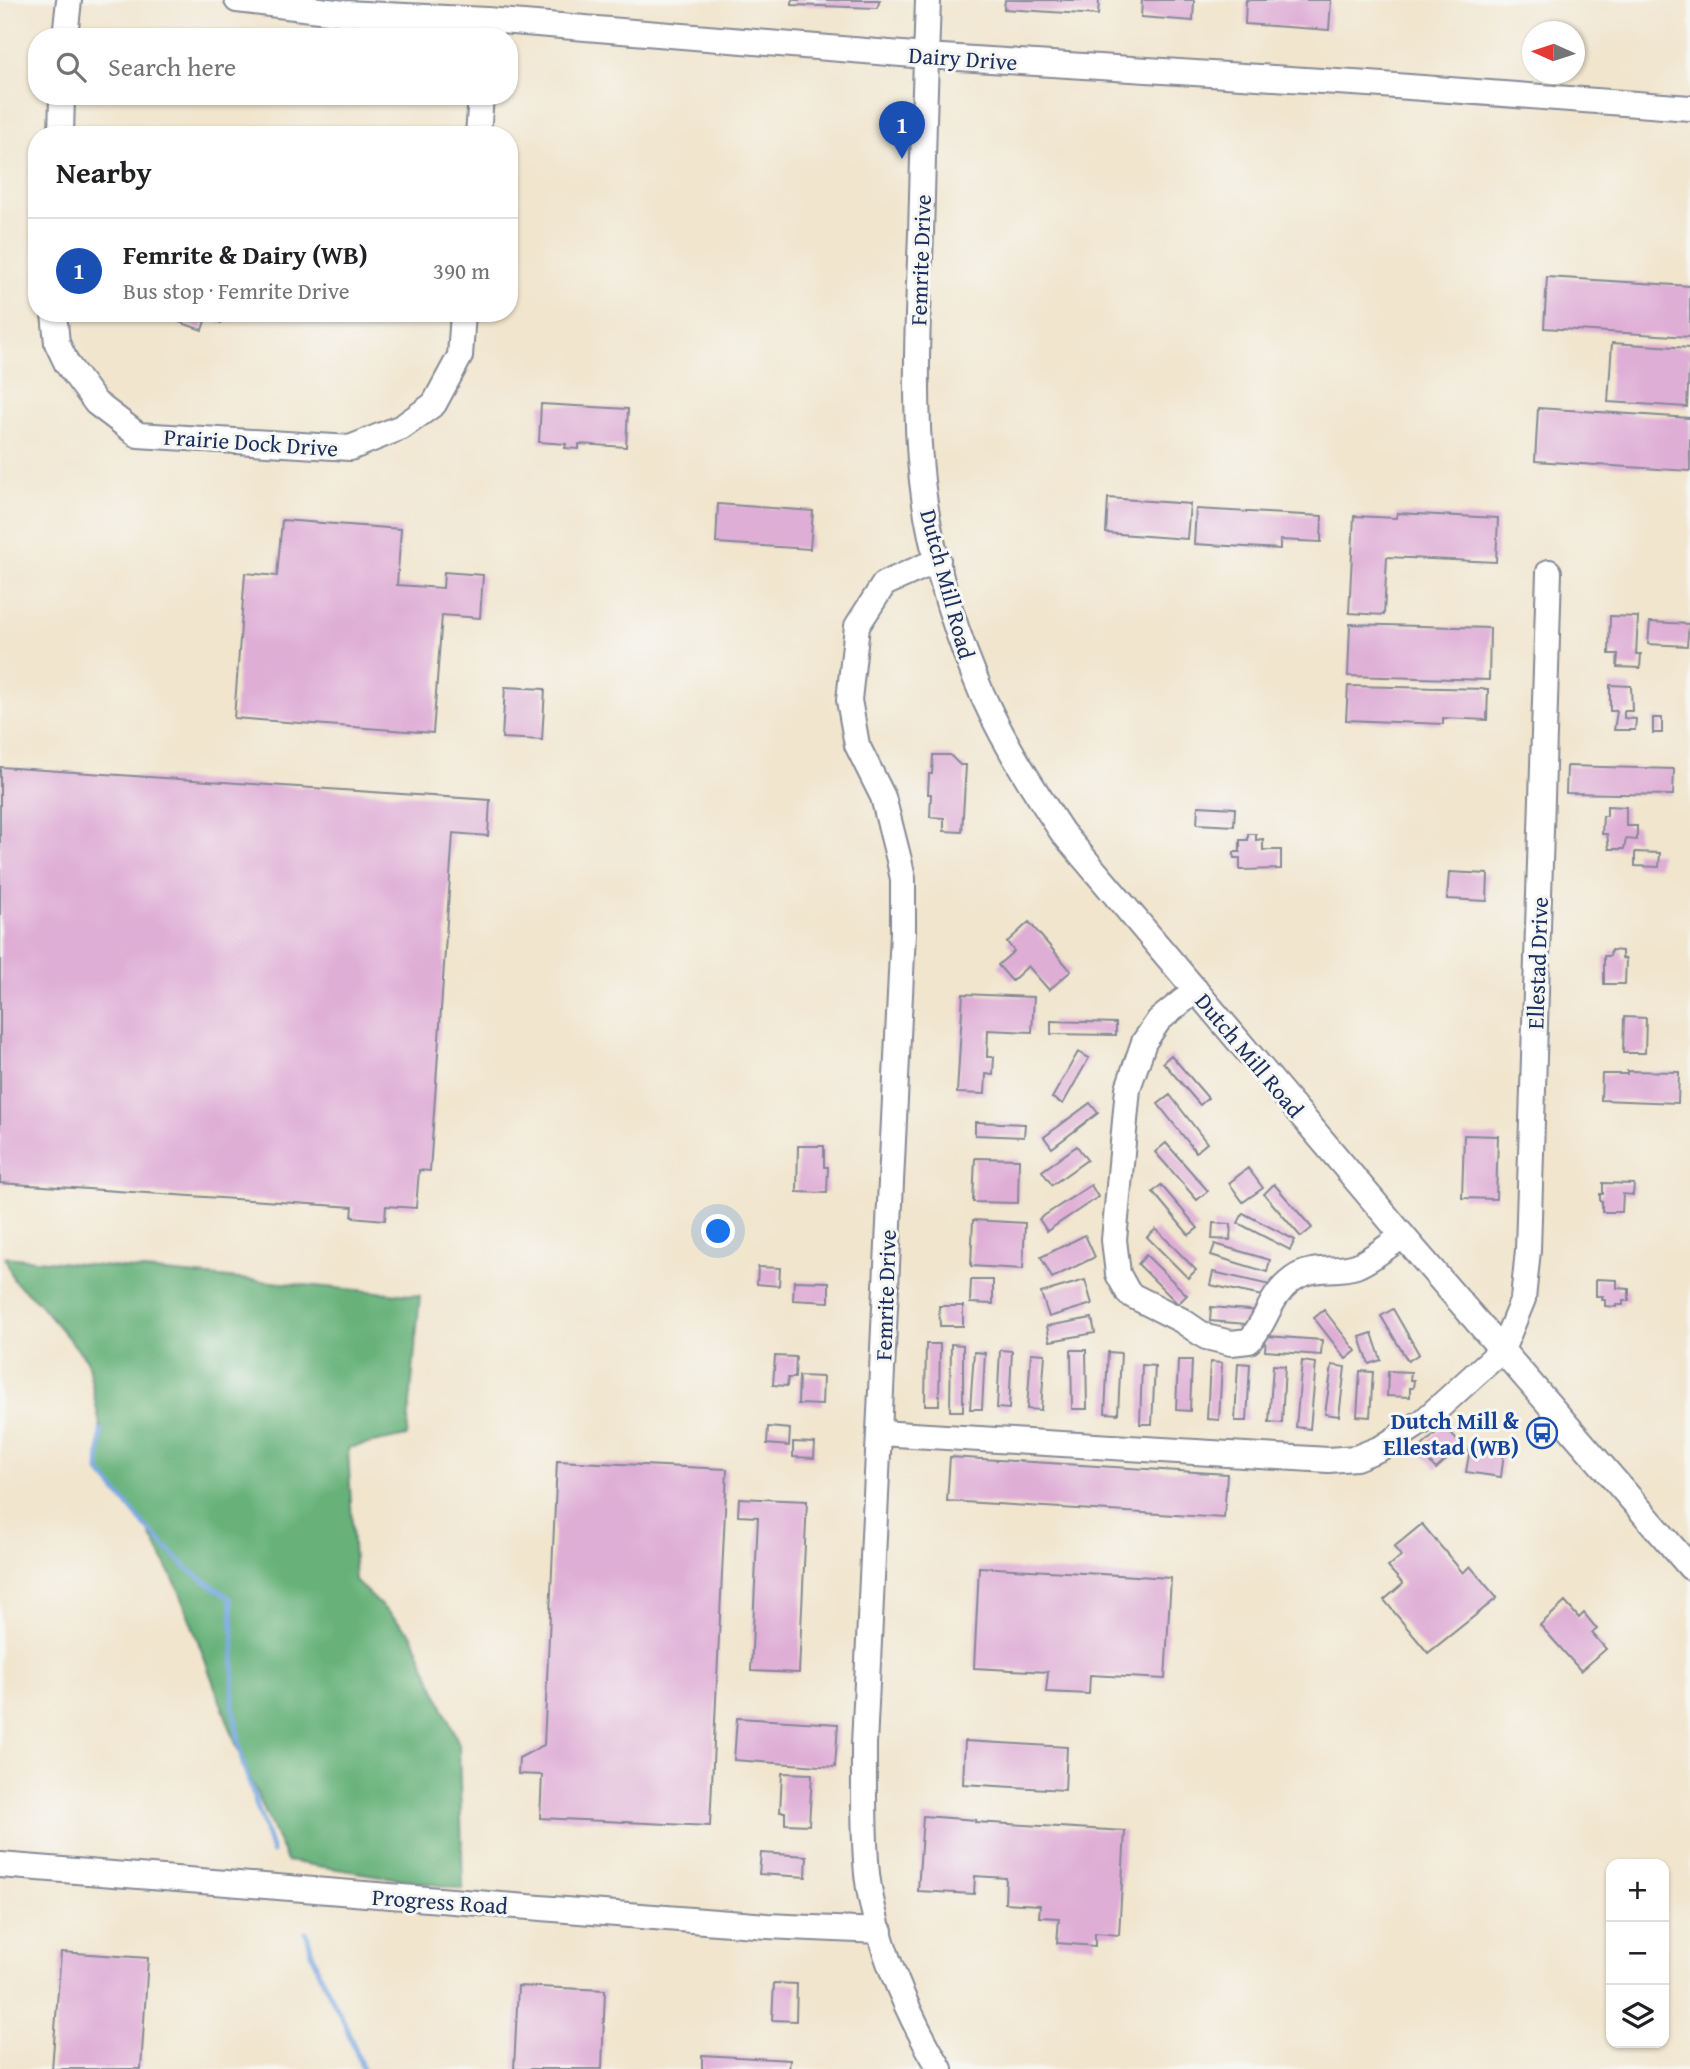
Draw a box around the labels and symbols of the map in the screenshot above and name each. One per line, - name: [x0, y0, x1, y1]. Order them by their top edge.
- north arrow: [1522, 21, 1585, 84]
- street label: Dairy Drive: [908, 38, 1018, 78]
- pin: 1: [879, 101, 925, 159]
- street label: Femrite Drive: [901, 194, 939, 326]
- street label: Prairie Dock Drive: [163, 419, 339, 465]
- street label: Dutch Mill Road: [912, 505, 984, 663]
- street label: Ellestad Drive: [1518, 896, 1556, 1030]
- street label: Dutch Mill Road: [1188, 985, 1313, 1125]
- your location: [701, 1214, 735, 1248]
- street label: Femrite Drive: [866, 1229, 904, 1361]
- place label: Dutch Mill & Ellestad (WB): [1383, 1404, 1520, 1463]
- bus stop icon: Dutch Mill & Ellestad (WB): [1525, 1416, 1559, 1450]
- street label: Progress Road: [371, 1880, 510, 1922]

